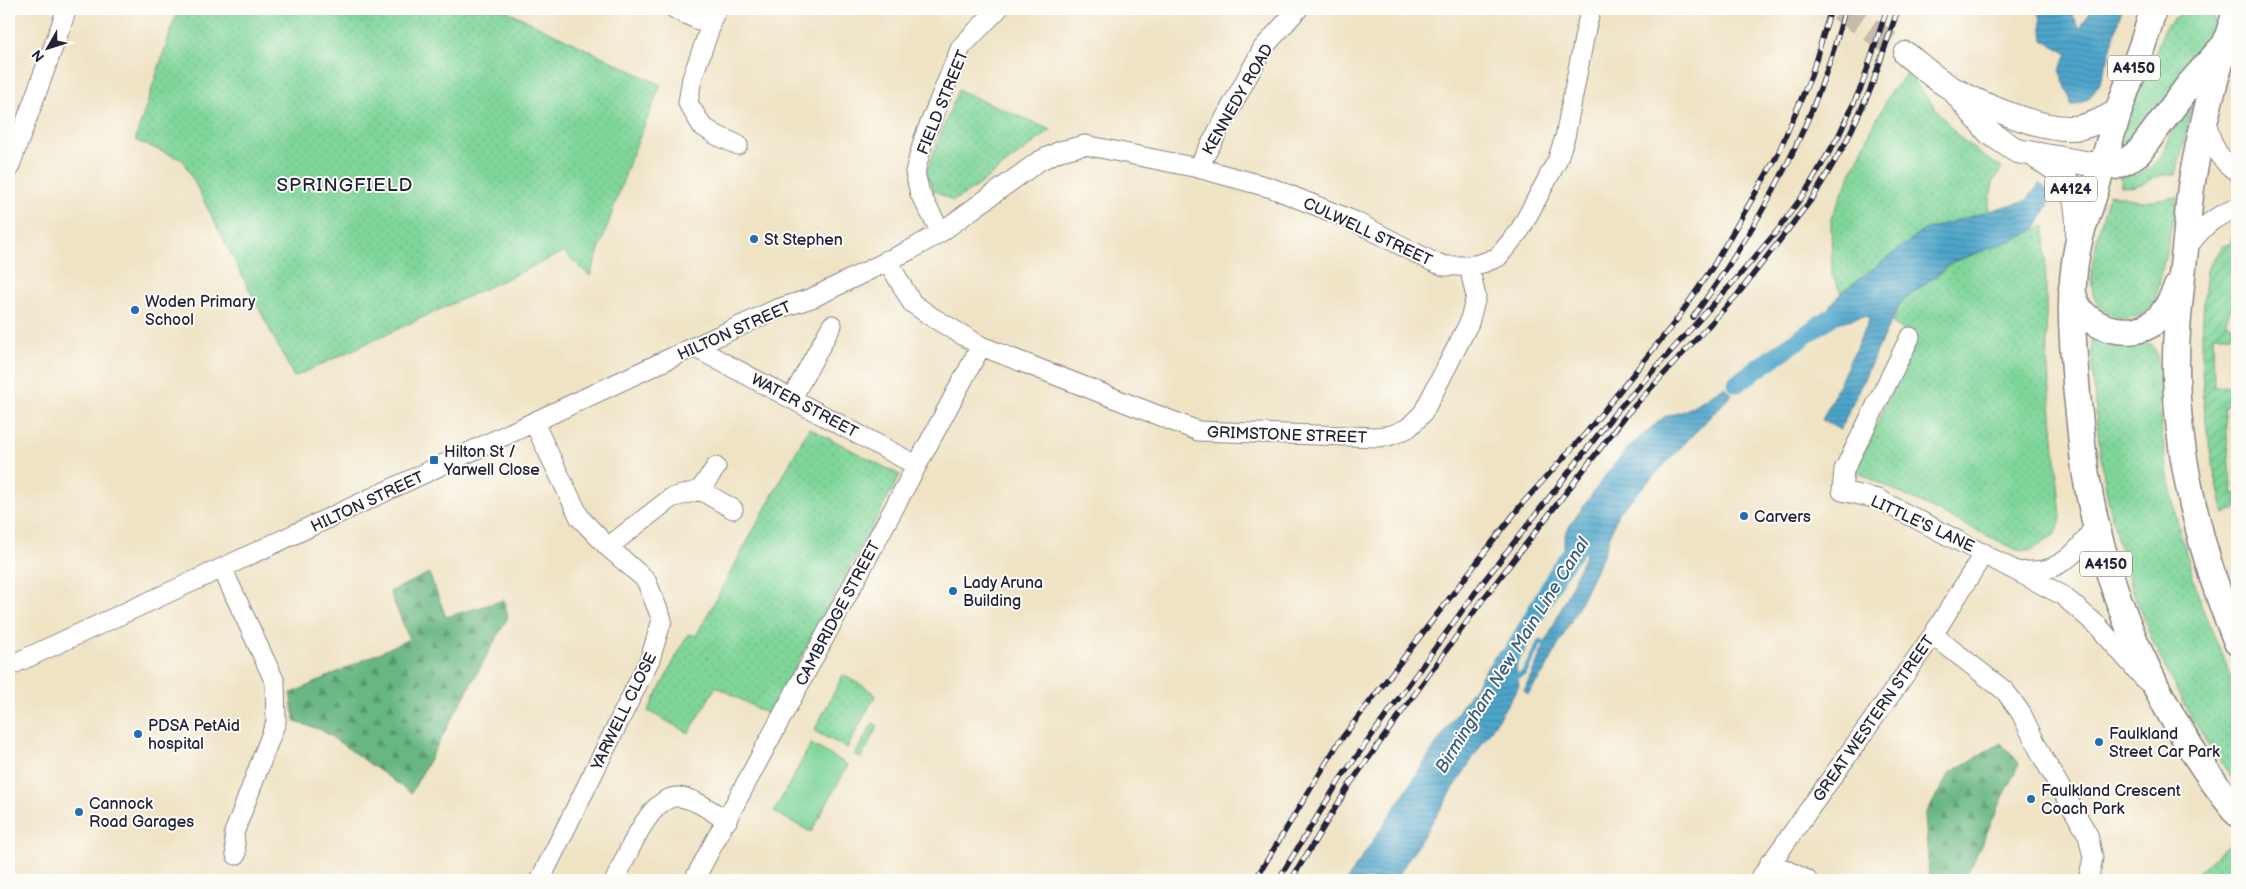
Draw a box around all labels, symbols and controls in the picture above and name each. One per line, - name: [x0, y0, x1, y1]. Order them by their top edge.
- north arrow: [22, 22, 72, 72]
- street label: KENNEDY ROAD: [1199, 41, 1278, 158]
- text: N: [28, 46, 48, 65]
- street label: FIELD STREET: [914, 47, 973, 158]
- road number: A4150: [2108, 56, 2160, 80]
- district label: SPRINGFIELD: [277, 174, 413, 197]
- road number: A4124: [2045, 176, 2097, 202]
- street label: CULWELL STREET: [1300, 194, 1435, 271]
- place label: St Stephen: [764, 231, 843, 250]
- marker: St Stephen: [748, 233, 760, 245]
- place label: Woden Primary School: [145, 293, 256, 330]
- street label: HILTON STREET: [675, 298, 795, 365]
- marker: Woden Primary School: [129, 304, 141, 316]
- street label: WATER STREET: [748, 370, 861, 443]
- street label: GRIMSTONE STREET: [1207, 423, 1368, 448]
- place label: Hilton St / Yarwell Close: [443, 443, 540, 480]
- marker: Hilton St / Yarwell Close: [428, 454, 440, 466]
- street label: HILTON STREET: [308, 468, 427, 537]
- street label: LITTLE'S LANE: [1867, 492, 1977, 557]
- place label: Carvers: [1754, 508, 1811, 527]
- marker: Carvers: [1738, 510, 1750, 522]
- water label: Birmingham New Main Line Canal: [1431, 533, 1594, 777]
- street label: CAMBRIDGE STREET: [792, 538, 885, 689]
- road number: A4150: [2080, 552, 2132, 576]
- place label: Lady Aruna Building: [963, 574, 1043, 611]
- marker: Lady Aruna Building: [947, 585, 959, 597]
- street label: GREAT WESTERN STREET: [1810, 632, 1939, 806]
- street label: YARWELL CLOSE: [587, 650, 661, 774]
- place label: PDSA PetAid hospital: [148, 717, 240, 754]
- place label: Faulkland Street Car Park: [2109, 725, 2220, 762]
- marker: PDSA PetAid hospital: [132, 728, 144, 740]
- marker: Faulkland Street Car Park: [2093, 736, 2105, 748]
- place label: Faulkland Crescent Coach Park: [2041, 782, 2181, 819]
- marker: Faulkland Crescent Coach Park: [2025, 793, 2037, 805]
- place label: Cannock Road Garages: [89, 795, 194, 832]
- marker: Cannock Road Garages: [73, 806, 85, 818]

